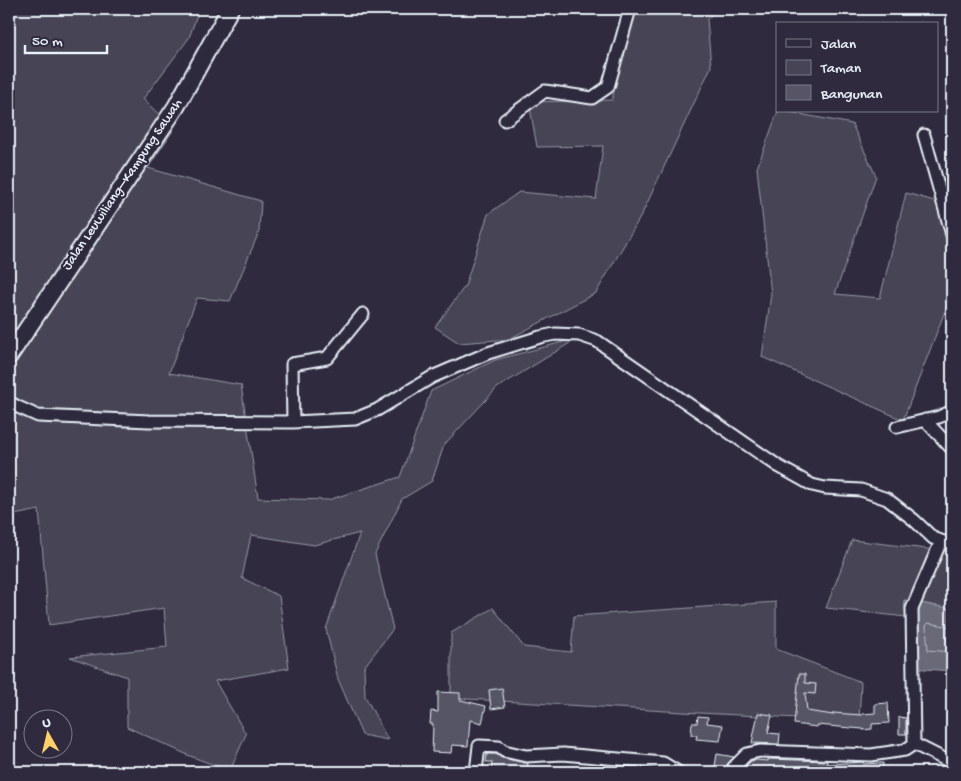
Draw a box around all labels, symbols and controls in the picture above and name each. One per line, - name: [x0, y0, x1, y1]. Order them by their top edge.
- scale bar: [25, 22, 108, 54]
- legend: [776, 22, 938, 112]
- text: 50 m: [32, 33, 63, 51]
- text: Jalan: [821, 36, 856, 54]
- text: Taman: [820, 60, 861, 78]
- text: Bangunan: [820, 86, 882, 104]
- street label: Jalan Leuwiliang–Kampung Sawah: [59, 96, 187, 274]
- north arrow: [22, 708, 72, 758]
- text: U: [41, 715, 52, 733]

